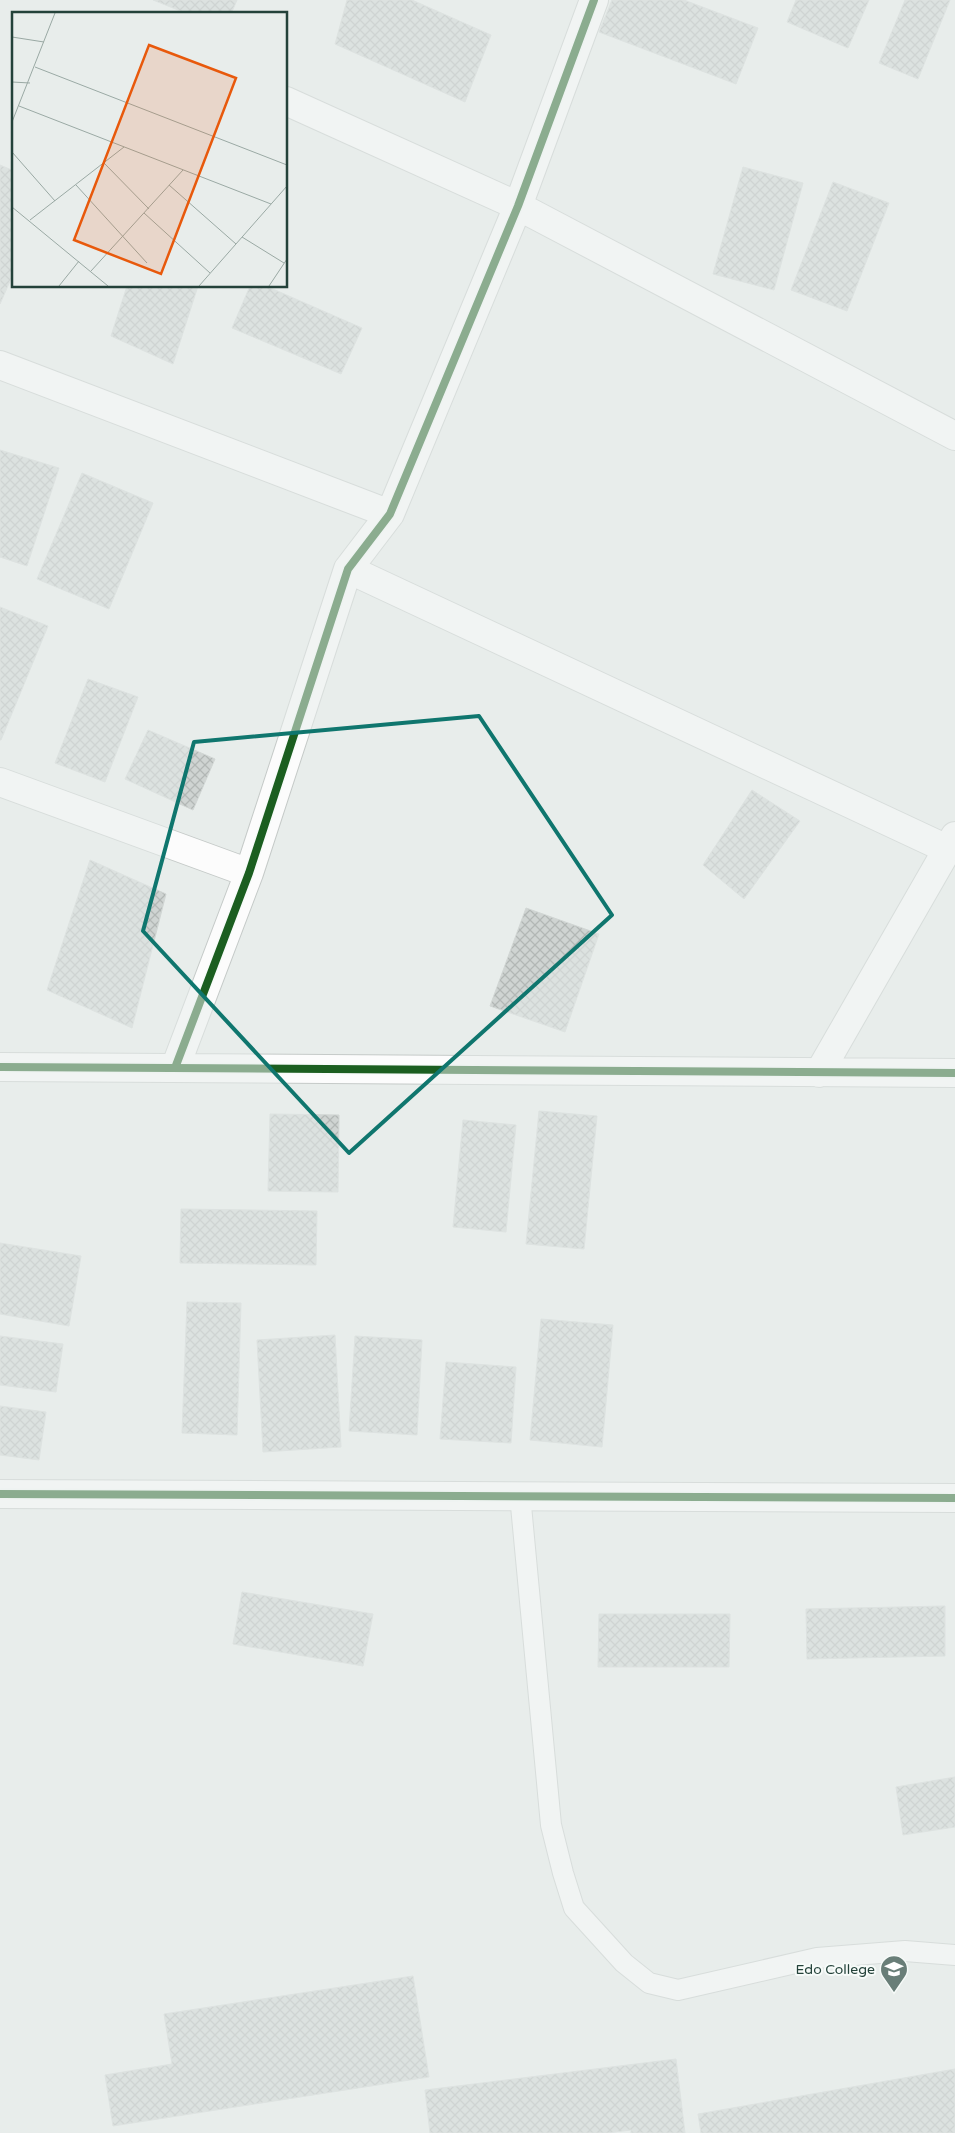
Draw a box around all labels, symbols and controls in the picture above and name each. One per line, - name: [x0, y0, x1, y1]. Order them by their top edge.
- inset map: [12, 12, 288, 288]
- school or university icon: Edo College: [879, 1954, 909, 1993]
- place label: Edo College: [796, 1961, 875, 1978]

